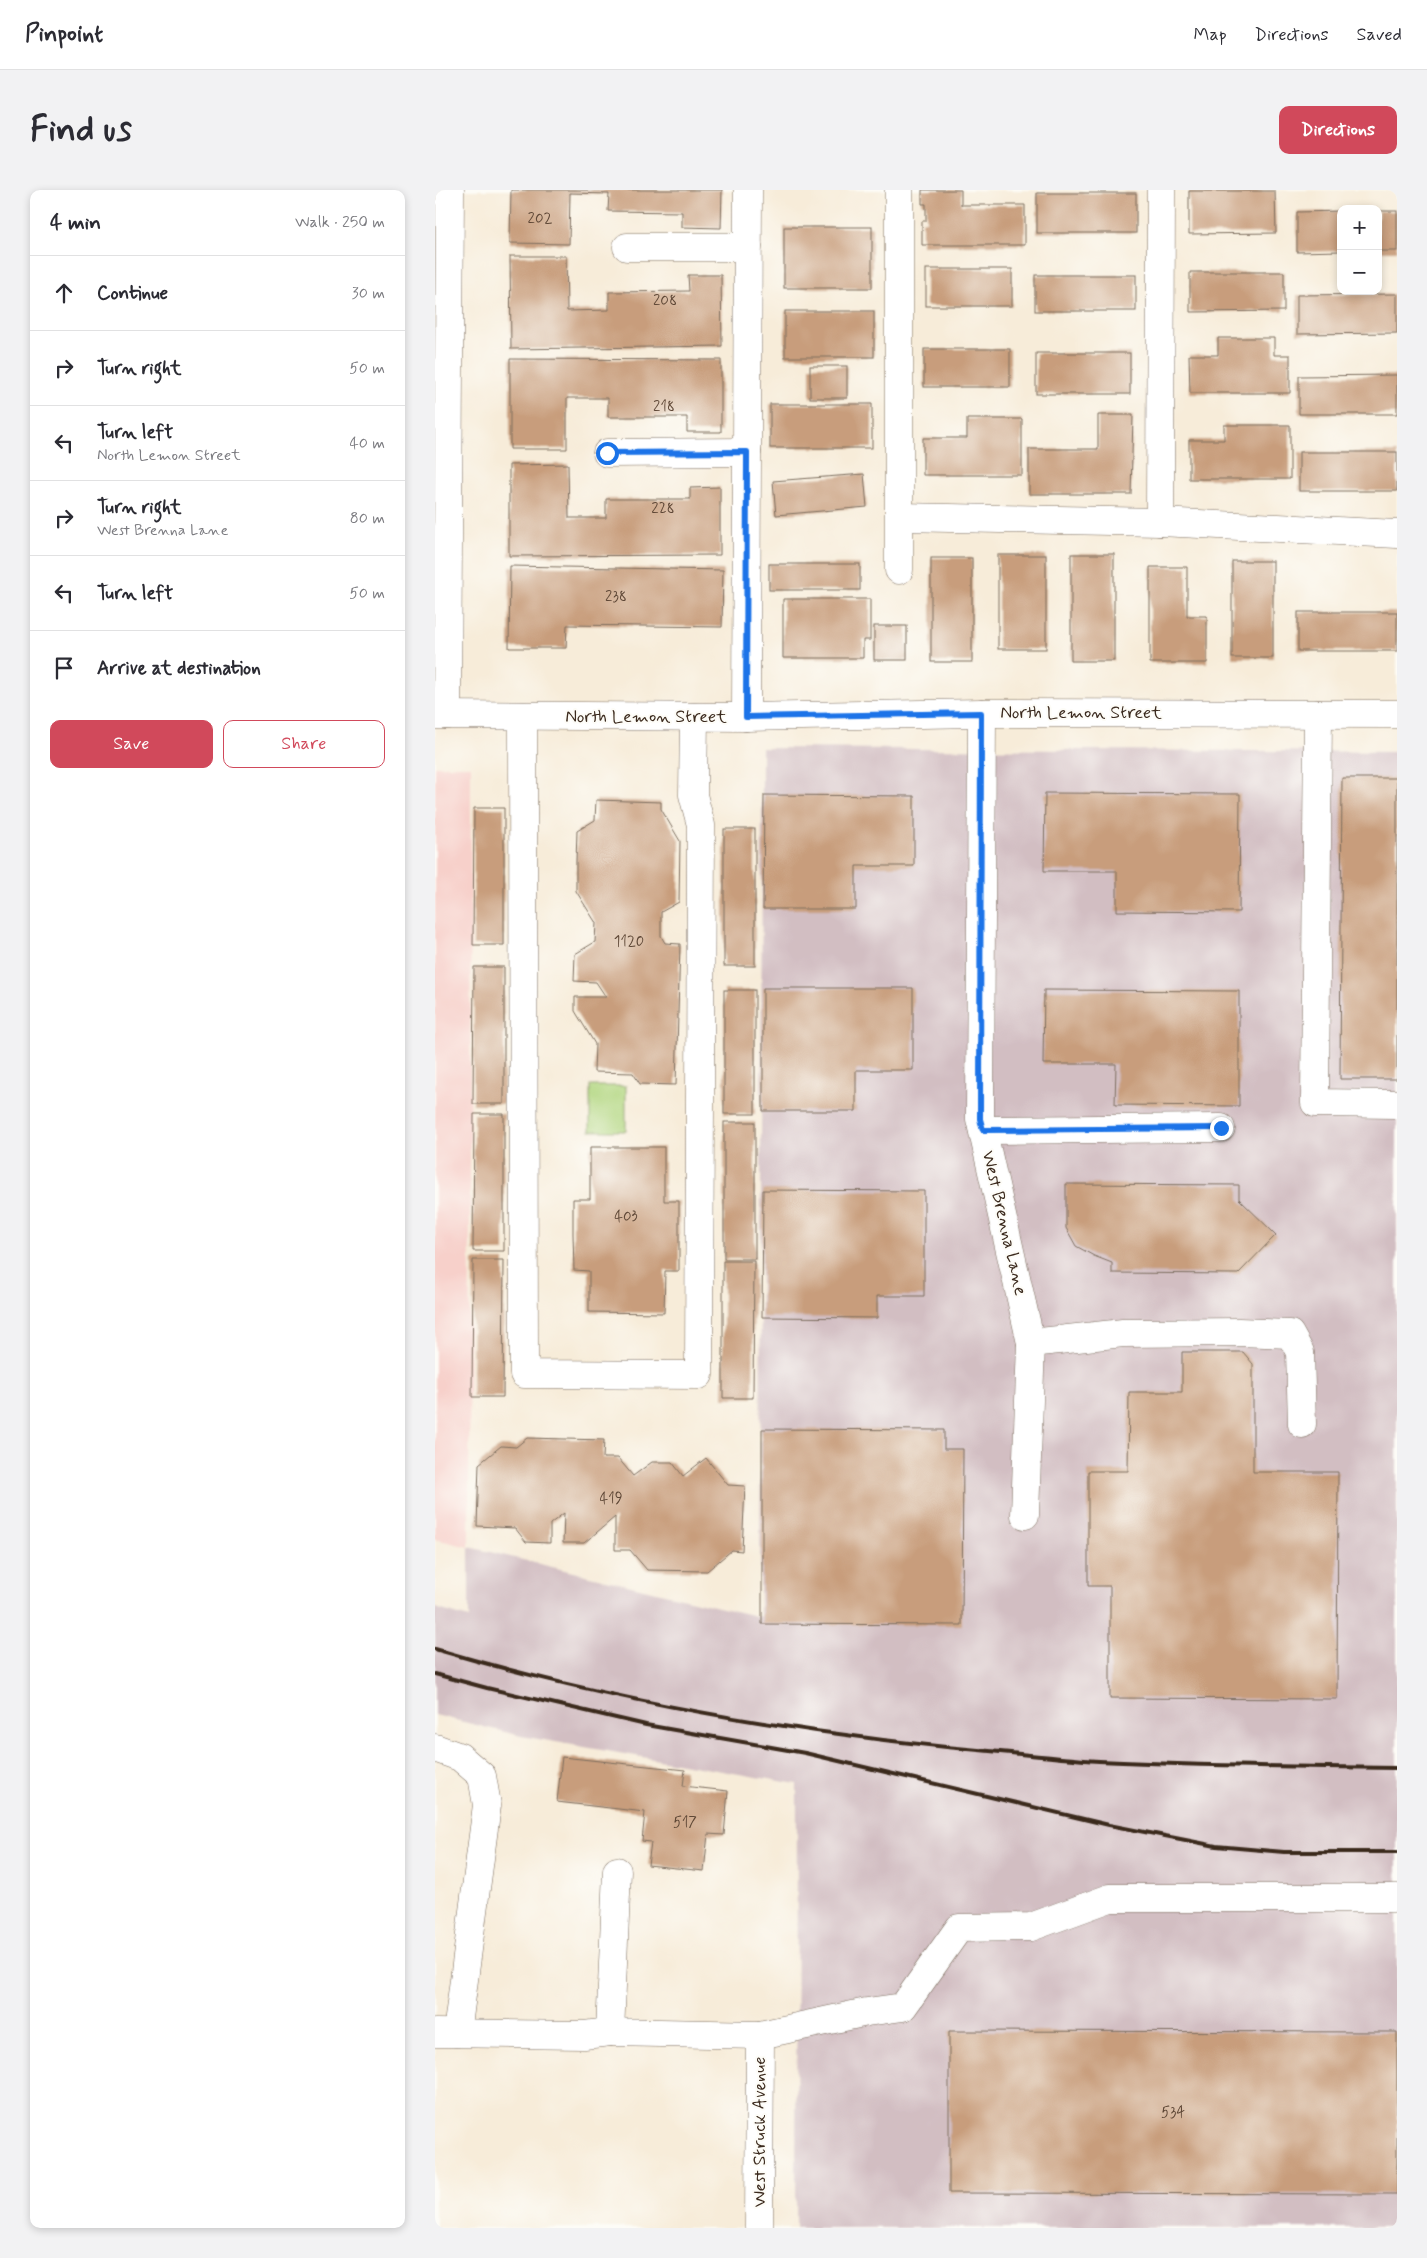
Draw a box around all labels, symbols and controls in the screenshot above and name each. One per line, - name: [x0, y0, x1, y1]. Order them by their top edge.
- text: Pinpoint: [25, 19, 103, 50]
- text: Map: [1194, 23, 1227, 47]
- text: Directions: [1255, 23, 1329, 47]
- text: Saved: [1357, 23, 1402, 47]
- button: Directions: [1279, 106, 1397, 154]
- text: Find us: [30, 107, 132, 153]
- map controls: [1337, 205, 1382, 295]
- button: +: [1337, 205, 1382, 250]
- text: 4 min: [50, 209, 101, 237]
- house number: 202: [528, 209, 552, 229]
- text: Walk · 250 m: [295, 212, 385, 233]
- button: −: [1337, 250, 1382, 295]
- icon: ahead: [50, 279, 78, 307]
- text: Continue: [97, 281, 168, 306]
- text: 30 m: [352, 283, 385, 304]
- house number: 208: [653, 291, 677, 311]
- icon: right: [50, 354, 78, 382]
- text: Turn right: [97, 356, 181, 381]
- text: 50 m: [349, 358, 385, 379]
- house number: 218: [653, 397, 675, 417]
- text: Turn left: [97, 420, 173, 445]
- icon: left: [50, 429, 78, 457]
- text: 40 m: [349, 433, 385, 454]
- route start: [596, 442, 619, 465]
- text: North Lemon Street: [97, 445, 241, 466]
- text: Turn right: [97, 495, 181, 520]
- house number: 228: [651, 499, 675, 519]
- icon: right: [50, 504, 78, 532]
- text: 80 m: [350, 508, 385, 529]
- text: West Brenna Lane: [97, 520, 228, 541]
- icon: left: [50, 579, 78, 607]
- text: Turn left: [97, 581, 173, 606]
- text: 50 m: [349, 583, 385, 604]
- house number: 238: [605, 587, 627, 607]
- icon: arrive: [50, 654, 78, 682]
- text: Arrive at destination: [97, 656, 261, 681]
- street label: North Lemon Street: [1000, 701, 1162, 725]
- street label: North Lemon Street: [565, 705, 727, 729]
- button: Save: [50, 720, 213, 768]
- button: Share: [223, 720, 385, 768]
- house number: 1120: [614, 932, 644, 952]
- route end: [1210, 1117, 1233, 1140]
- street label: West Brenna Lane: [976, 1148, 1032, 1298]
- house number: 403: [614, 1207, 638, 1227]
- house number: 419: [599, 1489, 623, 1509]
- house number: 517: [673, 1813, 697, 1833]
- street label: West Struck Avenue: [748, 2057, 772, 2207]
- house number: 534: [1161, 2103, 1185, 2123]

